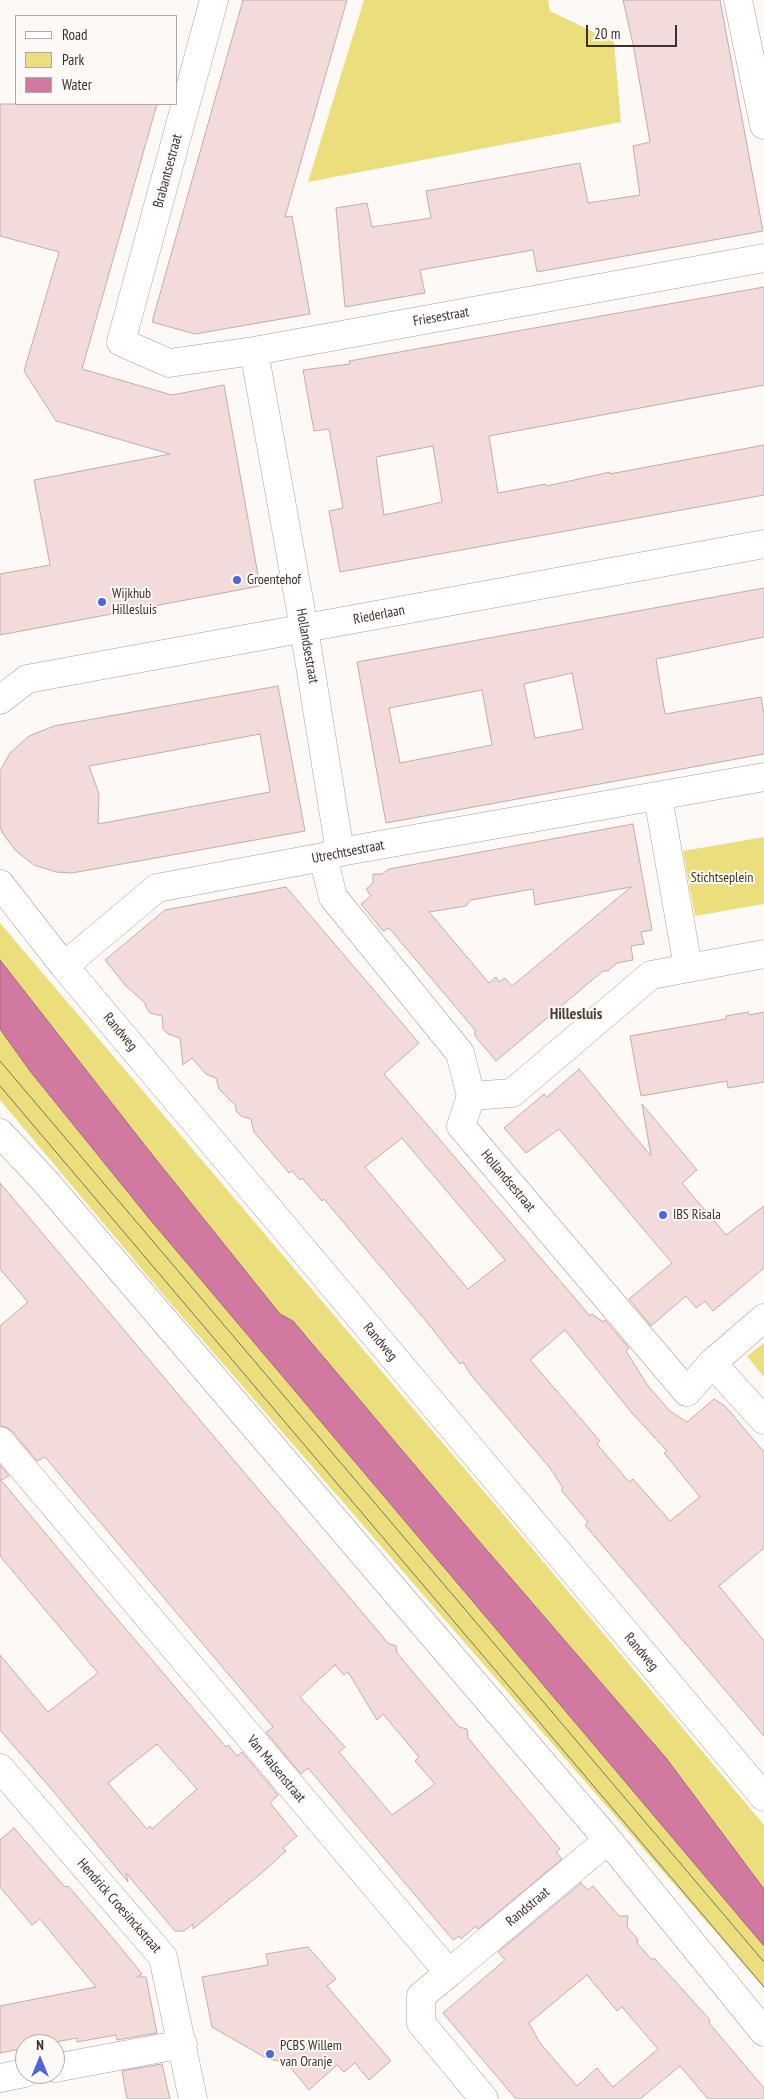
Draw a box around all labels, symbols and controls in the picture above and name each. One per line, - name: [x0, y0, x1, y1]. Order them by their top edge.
- legend: [15, 15, 178, 105]
- scale bar: [589, 15, 680, 47]
- text: 20 m: [594, 24, 620, 43]
- text: Road: [62, 25, 88, 44]
- text: Park: [62, 50, 84, 69]
- text: Water: [62, 75, 92, 94]
- street label: Brabantsestraat: [150, 132, 186, 210]
- street label: Friesestraat: [412, 304, 470, 330]
- place label: Groentehof: [247, 572, 301, 588]
- marker: Groentehof: [231, 574, 243, 586]
- place label: Wijkhub Hillesluis: [112, 586, 157, 618]
- marker: Wijkhub Hillesluis: [96, 596, 108, 608]
- street label: Riederlaan: [352, 602, 406, 628]
- street label: Hollandsestraat: [292, 607, 322, 685]
- street label: Utrechtsestraat: [310, 837, 386, 867]
- park label: Stichtseplein: [691, 870, 753, 886]
- district label: Hillesluis: [550, 1004, 602, 1024]
- street label: Randweg: [99, 1010, 141, 1054]
- street label: Hollandsestraat: [477, 1147, 539, 1215]
- place label: IBS Risala: [673, 1207, 721, 1223]
- marker: IBS Risala: [657, 1209, 669, 1221]
- street label: Randweg: [359, 1320, 401, 1364]
- street label: Randweg: [620, 1630, 662, 1674]
- street label: Van Malsenstraat: [243, 1732, 309, 1806]
- street label: Hendrick Croesinckstraat: [73, 1855, 165, 1957]
- street label: Randstraat: [503, 1884, 553, 1930]
- north arrow: [15, 2034, 65, 2084]
- text: N: [36, 2036, 44, 2054]
- place label: PCBS Willem van Oranje: [280, 2038, 342, 2070]
- marker: PCBS Willem van Oranje: [264, 2048, 276, 2060]

